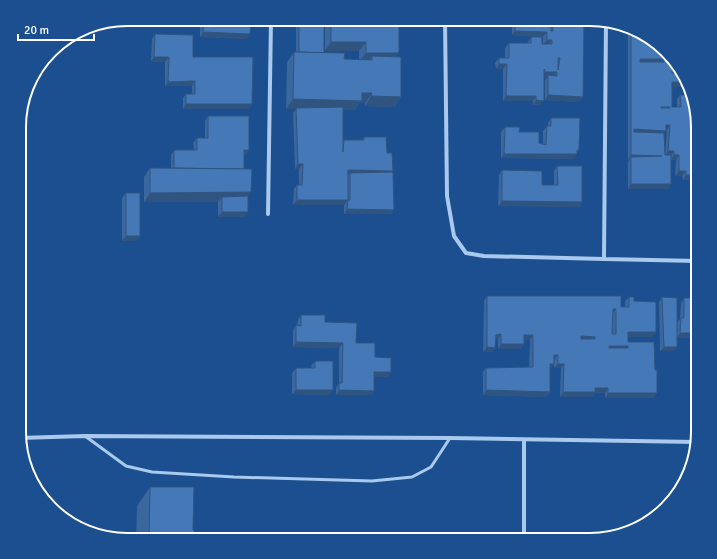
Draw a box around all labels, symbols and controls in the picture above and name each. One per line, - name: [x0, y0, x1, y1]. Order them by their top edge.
- scale bar: [18, 16, 94, 42]
- text: 20 m: [24, 23, 49, 38]

